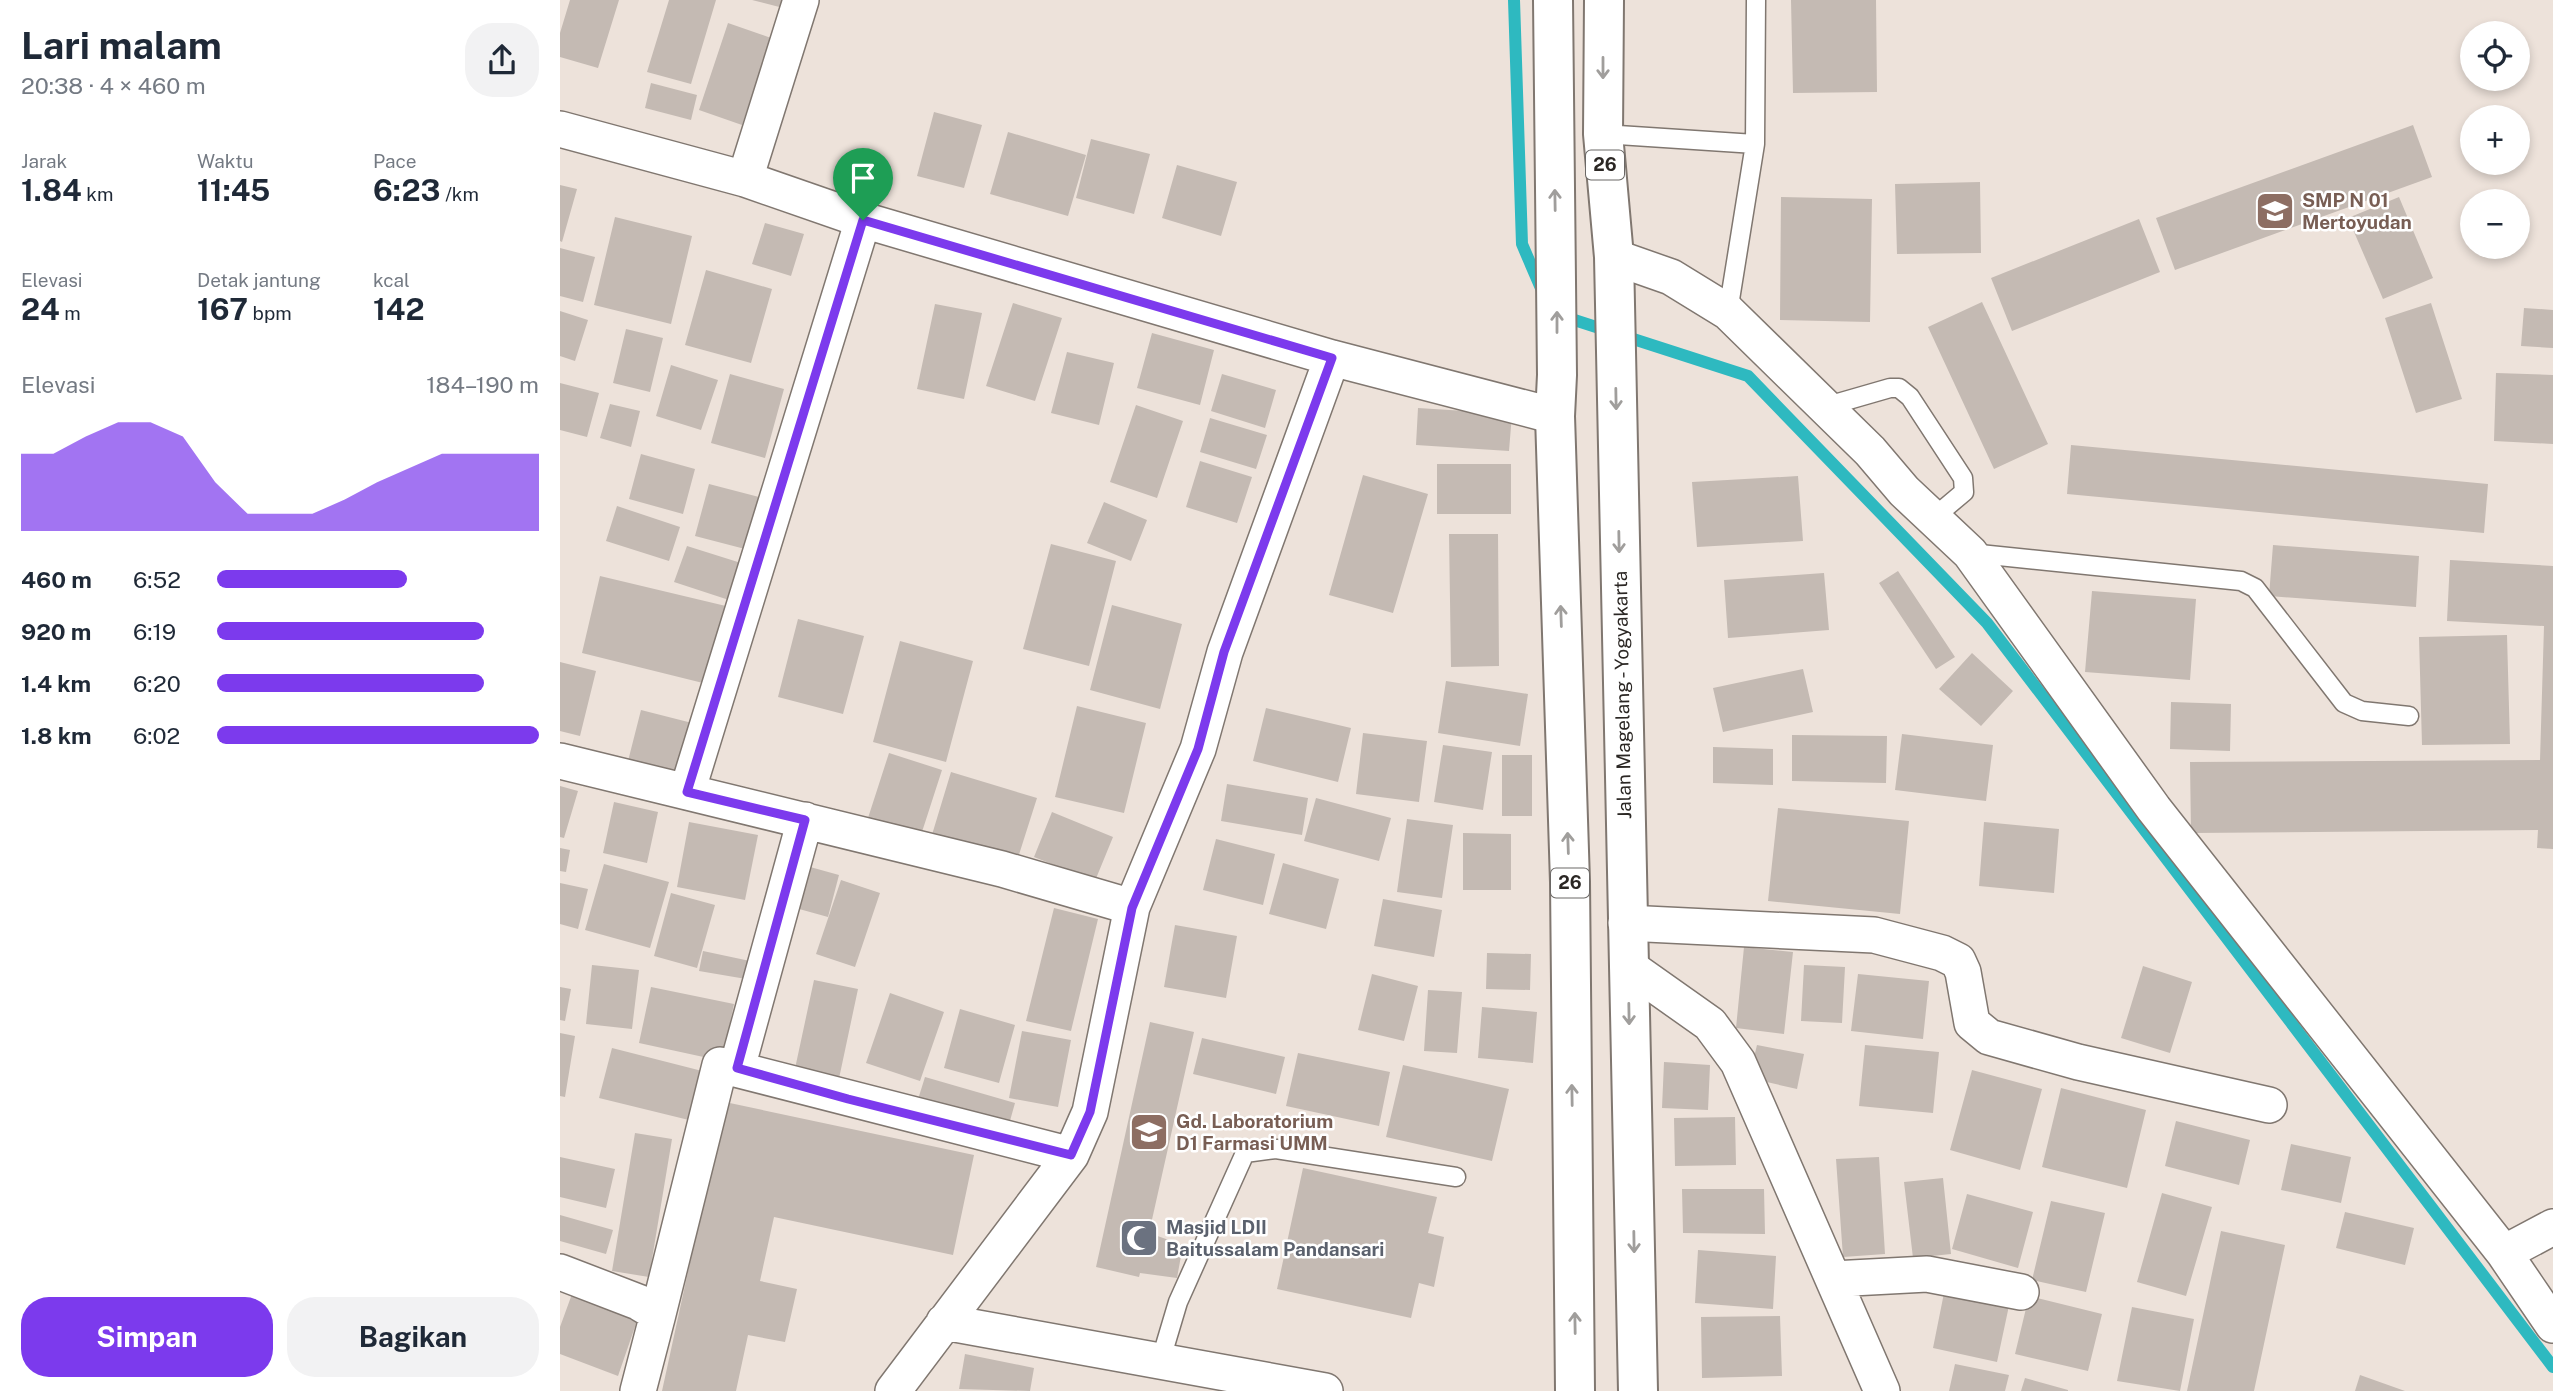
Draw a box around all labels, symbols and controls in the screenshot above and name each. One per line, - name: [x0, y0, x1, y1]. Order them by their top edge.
- map controls: [2460, 21, 2530, 259]
- button: locate: [2460, 21, 2530, 91]
- text: Lari malam: [21, 23, 222, 68]
- button: share: [465, 23, 539, 97]
- one-way arrow: [1596, 56, 1610, 79]
- text: 20:38 · 4 × 460 m: [21, 72, 206, 99]
- button: +: [2460, 105, 2530, 175]
- pin: [833, 148, 893, 220]
- text: Jarak: [21, 150, 67, 172]
- text: Waktu: [197, 150, 254, 172]
- text: Pace: [373, 150, 416, 172]
- road number: 26: [1586, 150, 1624, 180]
- icon: arrive: [844, 159, 882, 197]
- text: 1.84: [21, 172, 82, 208]
- text: 11:45: [197, 172, 270, 208]
- text: 6:23: [373, 172, 441, 208]
- text: km: [82, 183, 113, 205]
- text: /km: [441, 183, 479, 205]
- one-way arrow: [1549, 188, 1562, 211]
- place label: SMP N 01 Mertoyudan: [2302, 189, 2412, 233]
- button: −: [2460, 189, 2530, 259]
- school or university icon: SMP N 01 Mertoyudan: [2254, 190, 2296, 232]
- text: Elevasi: [21, 269, 82, 291]
- text: Detak jantung: [197, 269, 321, 291]
- text: kcal: [373, 269, 410, 291]
- text: 24: [21, 291, 60, 327]
- text: 167: [197, 291, 248, 327]
- text: 142: [373, 291, 425, 327]
- text: m: [60, 302, 81, 324]
- text: bpm: [248, 302, 292, 324]
- one-way arrow: [1550, 310, 1564, 333]
- text: Elevasi: [21, 371, 95, 398]
- text: 184–190 m: [426, 371, 539, 398]
- one-way arrow: [1610, 387, 1623, 410]
- one-way arrow: [1612, 530, 1625, 553]
- text: 460 m: [21, 566, 92, 593]
- text: 6:52: [133, 566, 181, 593]
- street label: Jalan Magelang - Yogyakarta: [1609, 571, 1635, 819]
- one-way arrow: [1554, 605, 1568, 628]
- text: 920 m: [21, 618, 91, 645]
- text: 6:19: [133, 618, 176, 645]
- text: 1.4 km: [21, 670, 91, 697]
- text: 6:20: [133, 670, 181, 697]
- text: 1.8 km: [21, 722, 92, 749]
- text: 6:02: [133, 722, 180, 749]
- one-way arrow: [1562, 832, 1575, 855]
- road number: 26: [1551, 868, 1589, 898]
- one-way arrow: [1622, 1002, 1636, 1025]
- one-way arrow: [1565, 1084, 1579, 1107]
- place label: Gd. Laboratorium D1 Farmasi UMM: [1176, 1110, 1333, 1154]
- school or university icon: Gd. Laboratorium D1 Farmasi UMM: [1128, 1111, 1170, 1153]
- place label: Masjid LDII Baitussalam Pandansari: [1166, 1216, 1384, 1260]
- mosque icon: Masjid LDII Baitussalam Pandansari: [1118, 1217, 1160, 1259]
- one-way arrow: [1628, 1230, 1641, 1253]
- button: Simpan: [21, 1297, 273, 1377]
- button: Bagikan: [287, 1297, 539, 1377]
- one-way arrow: [1568, 1312, 1582, 1335]

